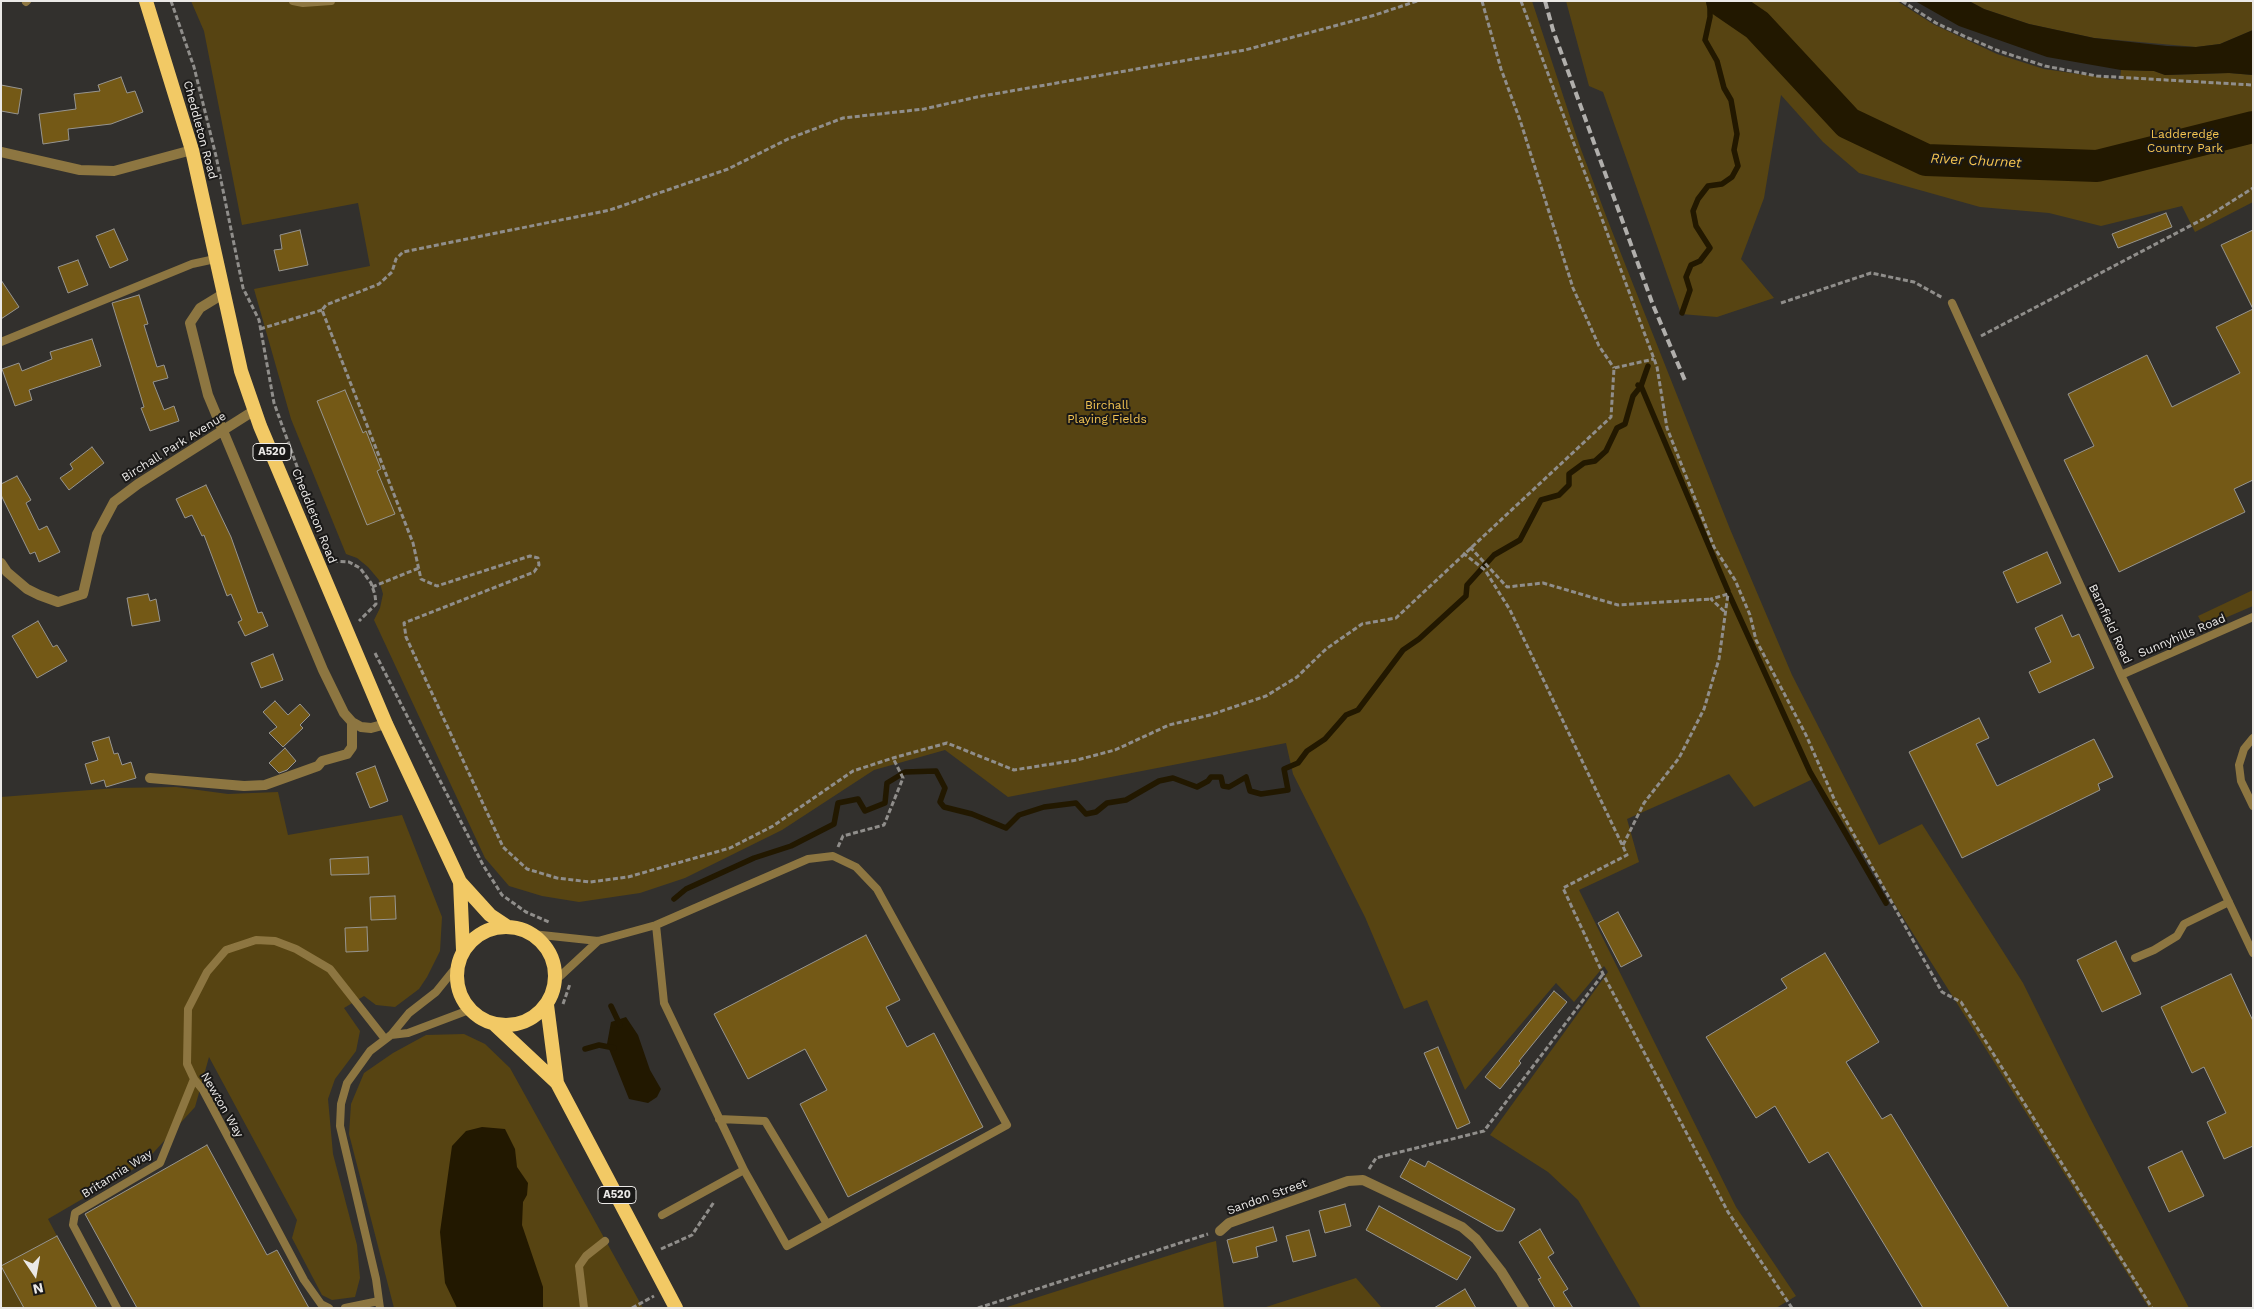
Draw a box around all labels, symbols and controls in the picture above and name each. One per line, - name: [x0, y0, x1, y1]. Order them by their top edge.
- street label: Cheddleton Road: [180, 79, 220, 181]
- park label: Ladderedge Country Park: [2147, 127, 2223, 155]
- water label: River Churnet: [1930, 150, 2022, 172]
- park label: Birchall Playing Fields: [1067, 398, 1147, 426]
- street label: Birchall Park Avenue: [119, 409, 229, 485]
- road number: A520: [253, 444, 291, 461]
- street label: Cheddleton Road: [288, 466, 340, 566]
- street label: Barnfield Road: [2085, 582, 2135, 666]
- street label: Sunnyhills Road: [2136, 611, 2228, 661]
- street label: Newton Way: [198, 1070, 246, 1140]
- street label: Britannia Way: [79, 1147, 155, 1201]
- street label: Sandon Street: [1225, 1176, 1309, 1218]
- road number: A520: [598, 1186, 636, 1204]
- north arrow: [10, 1249, 60, 1299]
- text: N: [31, 1280, 45, 1298]

